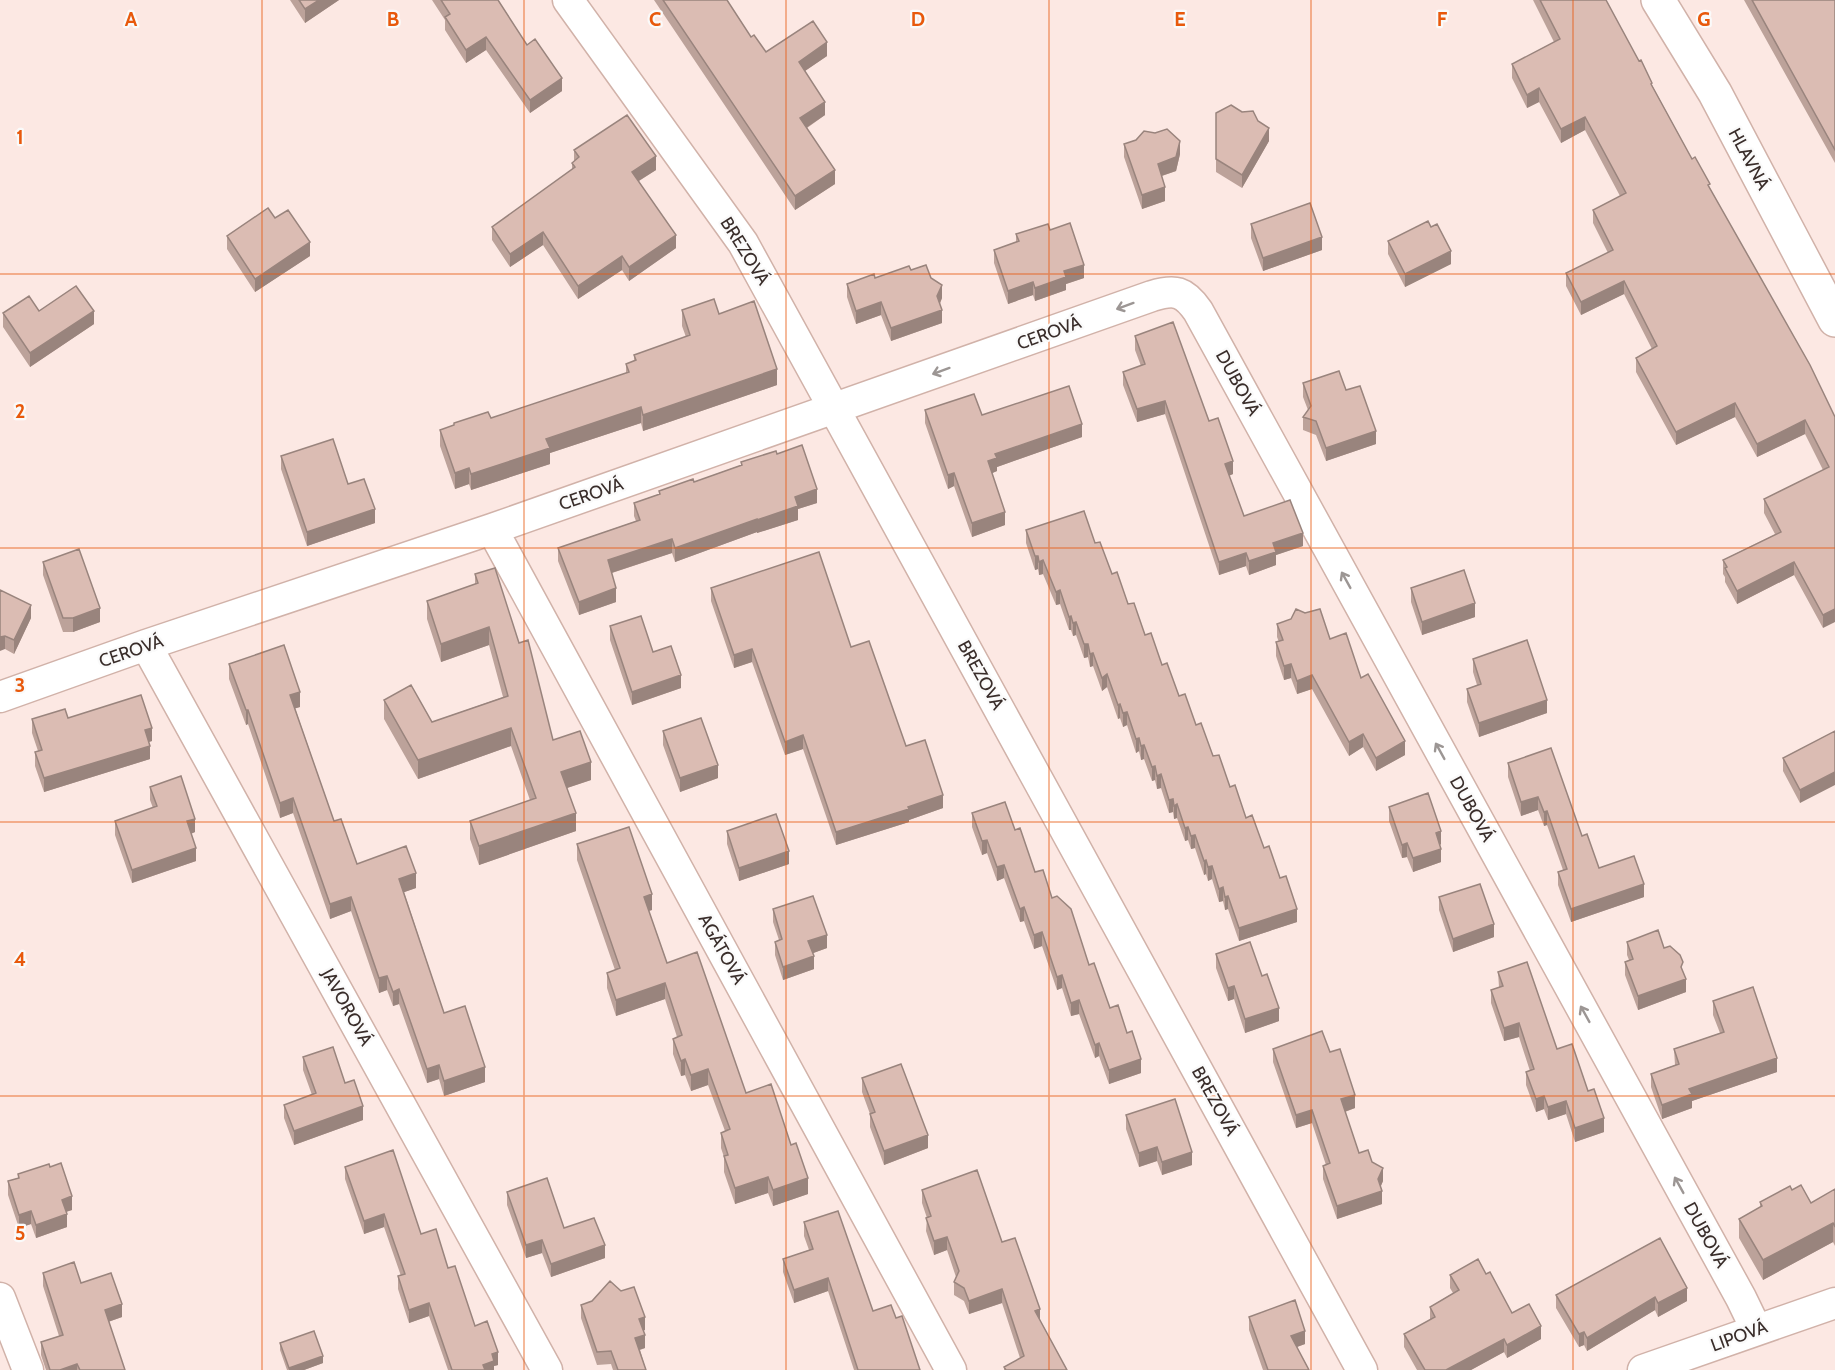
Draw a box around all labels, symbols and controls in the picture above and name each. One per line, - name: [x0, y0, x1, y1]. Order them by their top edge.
- text: A: [125, 7, 138, 31]
- text: B: [387, 7, 399, 31]
- text: C: [649, 7, 661, 31]
- text: D: [911, 7, 925, 31]
- text: E: [1174, 7, 1186, 31]
- text: F: [1437, 7, 1448, 31]
- text: G: [1697, 7, 1711, 31]
- street label: HLAVNÁ: [1724, 124, 1774, 194]
- text: 1: [16, 125, 24, 149]
- street label: BREZOVÁ: [716, 213, 774, 289]
- one-way arrow: [1116, 301, 1135, 312]
- street label: CEROVÁ: [1014, 311, 1084, 355]
- street label: DUBOVÁ: [1211, 346, 1265, 420]
- one-way arrow: [932, 367, 951, 378]
- text: 2: [15, 399, 25, 423]
- street label: CEROVÁ: [556, 473, 626, 515]
- one-way arrow: [1340, 572, 1351, 590]
- street label: CEROVÁ: [96, 630, 166, 672]
- street label: BREZOVÁ: [953, 636, 1009, 714]
- text: 3: [15, 673, 25, 697]
- one-way arrow: [1434, 743, 1446, 760]
- street label: DUBOVÁ: [1445, 772, 1499, 846]
- street label: AGÁTOVÁ: [694, 910, 750, 988]
- text: 4: [14, 947, 26, 971]
- street label: JAVOROVÁ: [316, 964, 377, 1050]
- one-way arrow: [1579, 1006, 1591, 1023]
- street label: BREZOVÁ: [1187, 1062, 1243, 1140]
- one-way arrow: [1673, 1177, 1685, 1194]
- street label: DUBOVÁ: [1679, 1198, 1733, 1272]
- text: 5: [15, 1221, 25, 1245]
- street label: LIPOVÁ: [1708, 1316, 1770, 1356]

